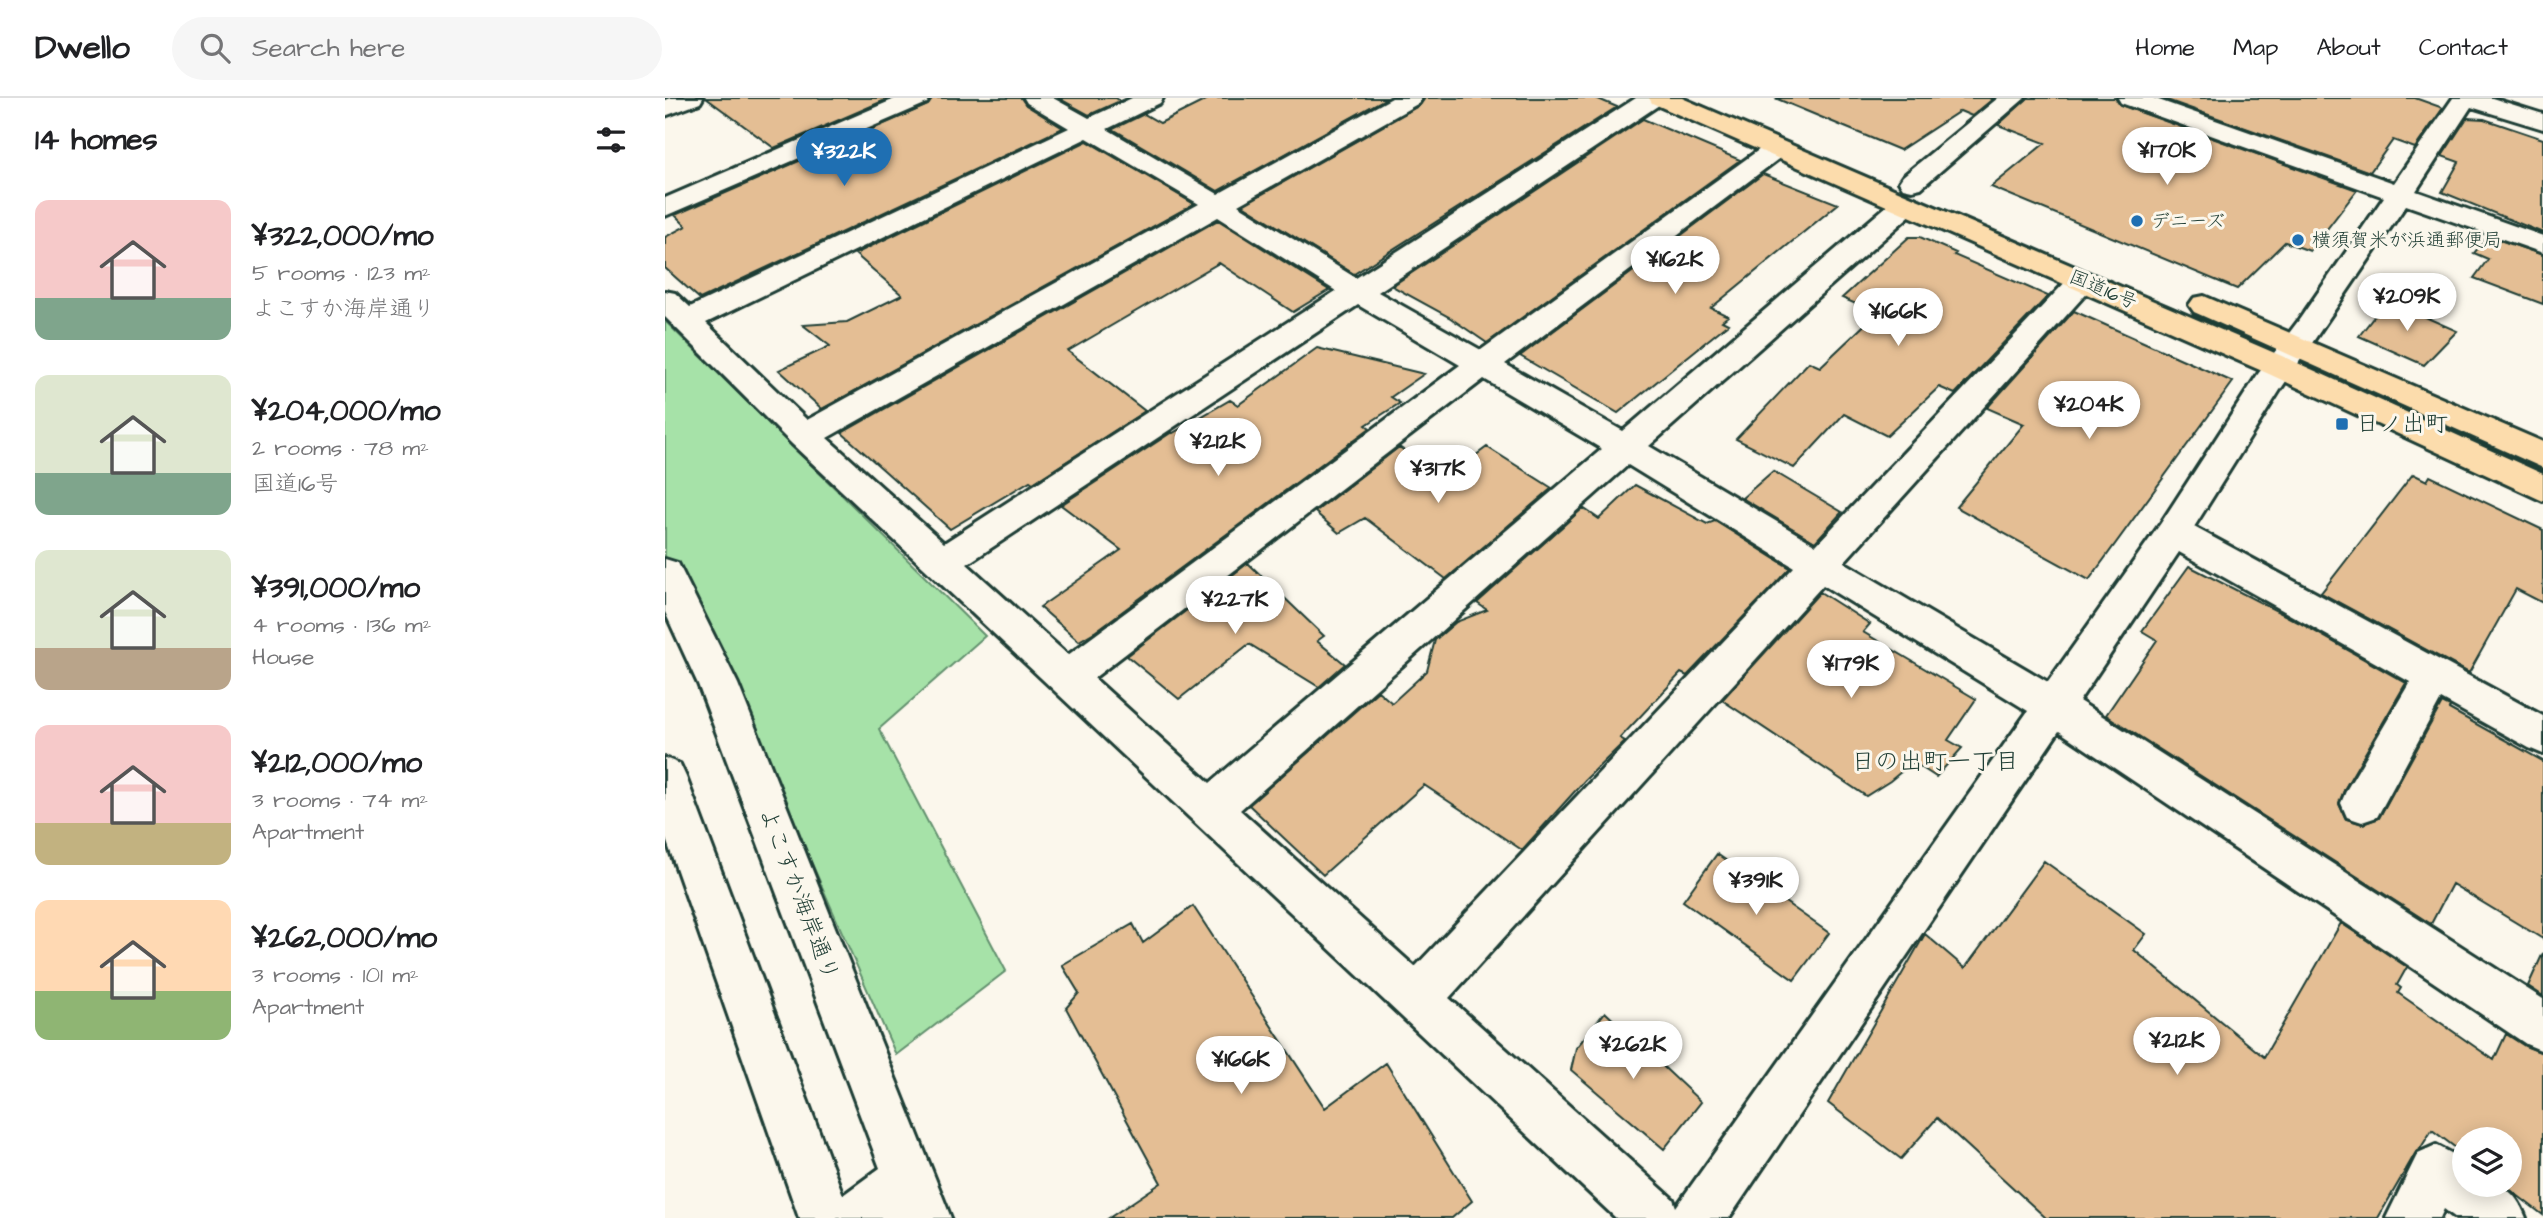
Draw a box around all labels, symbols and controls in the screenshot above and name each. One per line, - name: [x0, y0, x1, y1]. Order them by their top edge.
- search box: [172, 17, 662, 80]
- text: Dwello: [35, 25, 130, 71]
- icon: search: [196, 29, 234, 67]
- text: Search here: [252, 30, 405, 66]
- text: Home: [2135, 31, 2195, 65]
- text: Map: [2233, 31, 2278, 65]
- text: About: [2316, 31, 2381, 65]
- text: Contact: [2419, 31, 2508, 65]
- text: 14 homes: [35, 119, 158, 161]
- icon: filters: [592, 121, 630, 159]
- pin: ¥170K: [2118, 127, 2216, 187]
- pin: ¥322K: [795, 129, 893, 188]
- text: ¥170K: [2138, 134, 2196, 166]
- text: ¥322K: [812, 135, 876, 167]
- place label: デニーズ: [2151, 208, 2225, 235]
- marker: デニーズ: [2129, 213, 2145, 229]
- text: ¥322,000/mo: [252, 215, 434, 257]
- place label: 横須賀米が浜通郵便局: [2312, 227, 2502, 254]
- icon: home: [91, 228, 175, 312]
- marker: 横須賀米が浜通郵便局: [2290, 232, 2306, 248]
- pin: ¥162K: [1626, 236, 1724, 296]
- text: ¥162K: [1647, 243, 1703, 275]
- text: 5 rooms · 123 m²: [252, 257, 431, 289]
- street label: 国道16号: [2065, 264, 2141, 316]
- pin: ¥209K: [2358, 274, 2456, 333]
- text: ¥209K: [2374, 280, 2440, 312]
- pin: ¥166K: [1849, 288, 1947, 348]
- text: よこすか海岸通り: [252, 293, 436, 325]
- text: ¥166K: [1869, 295, 1927, 327]
- pin: ¥204K: [2040, 382, 2138, 441]
- text: ¥204K: [2054, 388, 2124, 420]
- text: ¥204,000/mo: [252, 390, 441, 432]
- icon: home: [91, 403, 175, 487]
- place label: 日ノ出町: [2356, 408, 2448, 440]
- marker: 日ノ出町: [2334, 416, 2350, 432]
- pin: ¥212K: [1169, 418, 1267, 478]
- text: ¥212K: [1190, 425, 1246, 457]
- text: 2 rooms · 78 m²: [252, 432, 429, 464]
- pin: ¥317K: [1389, 446, 1487, 505]
- text: ¥317K: [1410, 452, 1466, 484]
- text: 国道16号: [252, 468, 338, 500]
- text: ¥391,000/mo: [252, 567, 420, 609]
- pin: ¥227K: [1186, 576, 1284, 636]
- icon: home: [91, 578, 175, 662]
- text: ¥227K: [1202, 583, 1268, 615]
- text: 4 rooms · 136 m²: [252, 609, 431, 641]
- pin: ¥179K: [1802, 640, 1900, 700]
- text: House: [252, 641, 315, 673]
- text: ¥179K: [1823, 647, 1879, 679]
- text: ¥212,000/mo: [252, 742, 422, 784]
- district label: 日の出町一丁目: [1851, 745, 2019, 779]
- icon: home: [91, 753, 175, 837]
- text: 3 rooms · 74 m²: [252, 784, 428, 816]
- street label: よこすか海岸通り: [751, 803, 847, 985]
- text: Apartment: [252, 816, 364, 848]
- pin: ¥391K: [1707, 858, 1805, 917]
- text: ¥391K: [1729, 864, 1783, 896]
- text: ¥262,000/mo: [252, 917, 437, 959]
- icon: home: [91, 928, 175, 1012]
- text: 3 rooms · 101 m²: [252, 959, 419, 991]
- text: Apartment: [252, 991, 364, 1023]
- pin: ¥212K: [2128, 1018, 2226, 1077]
- pin: ¥262K: [1584, 1021, 1682, 1081]
- text: ¥212K: [2149, 1024, 2205, 1056]
- text: ¥262K: [1600, 1028, 1666, 1060]
- pin: ¥166K: [1192, 1037, 1290, 1096]
- text: ¥166K: [1212, 1043, 1270, 1075]
- map controls: [2452, 1127, 2522, 1197]
- button: layers: [2452, 1127, 2522, 1197]

